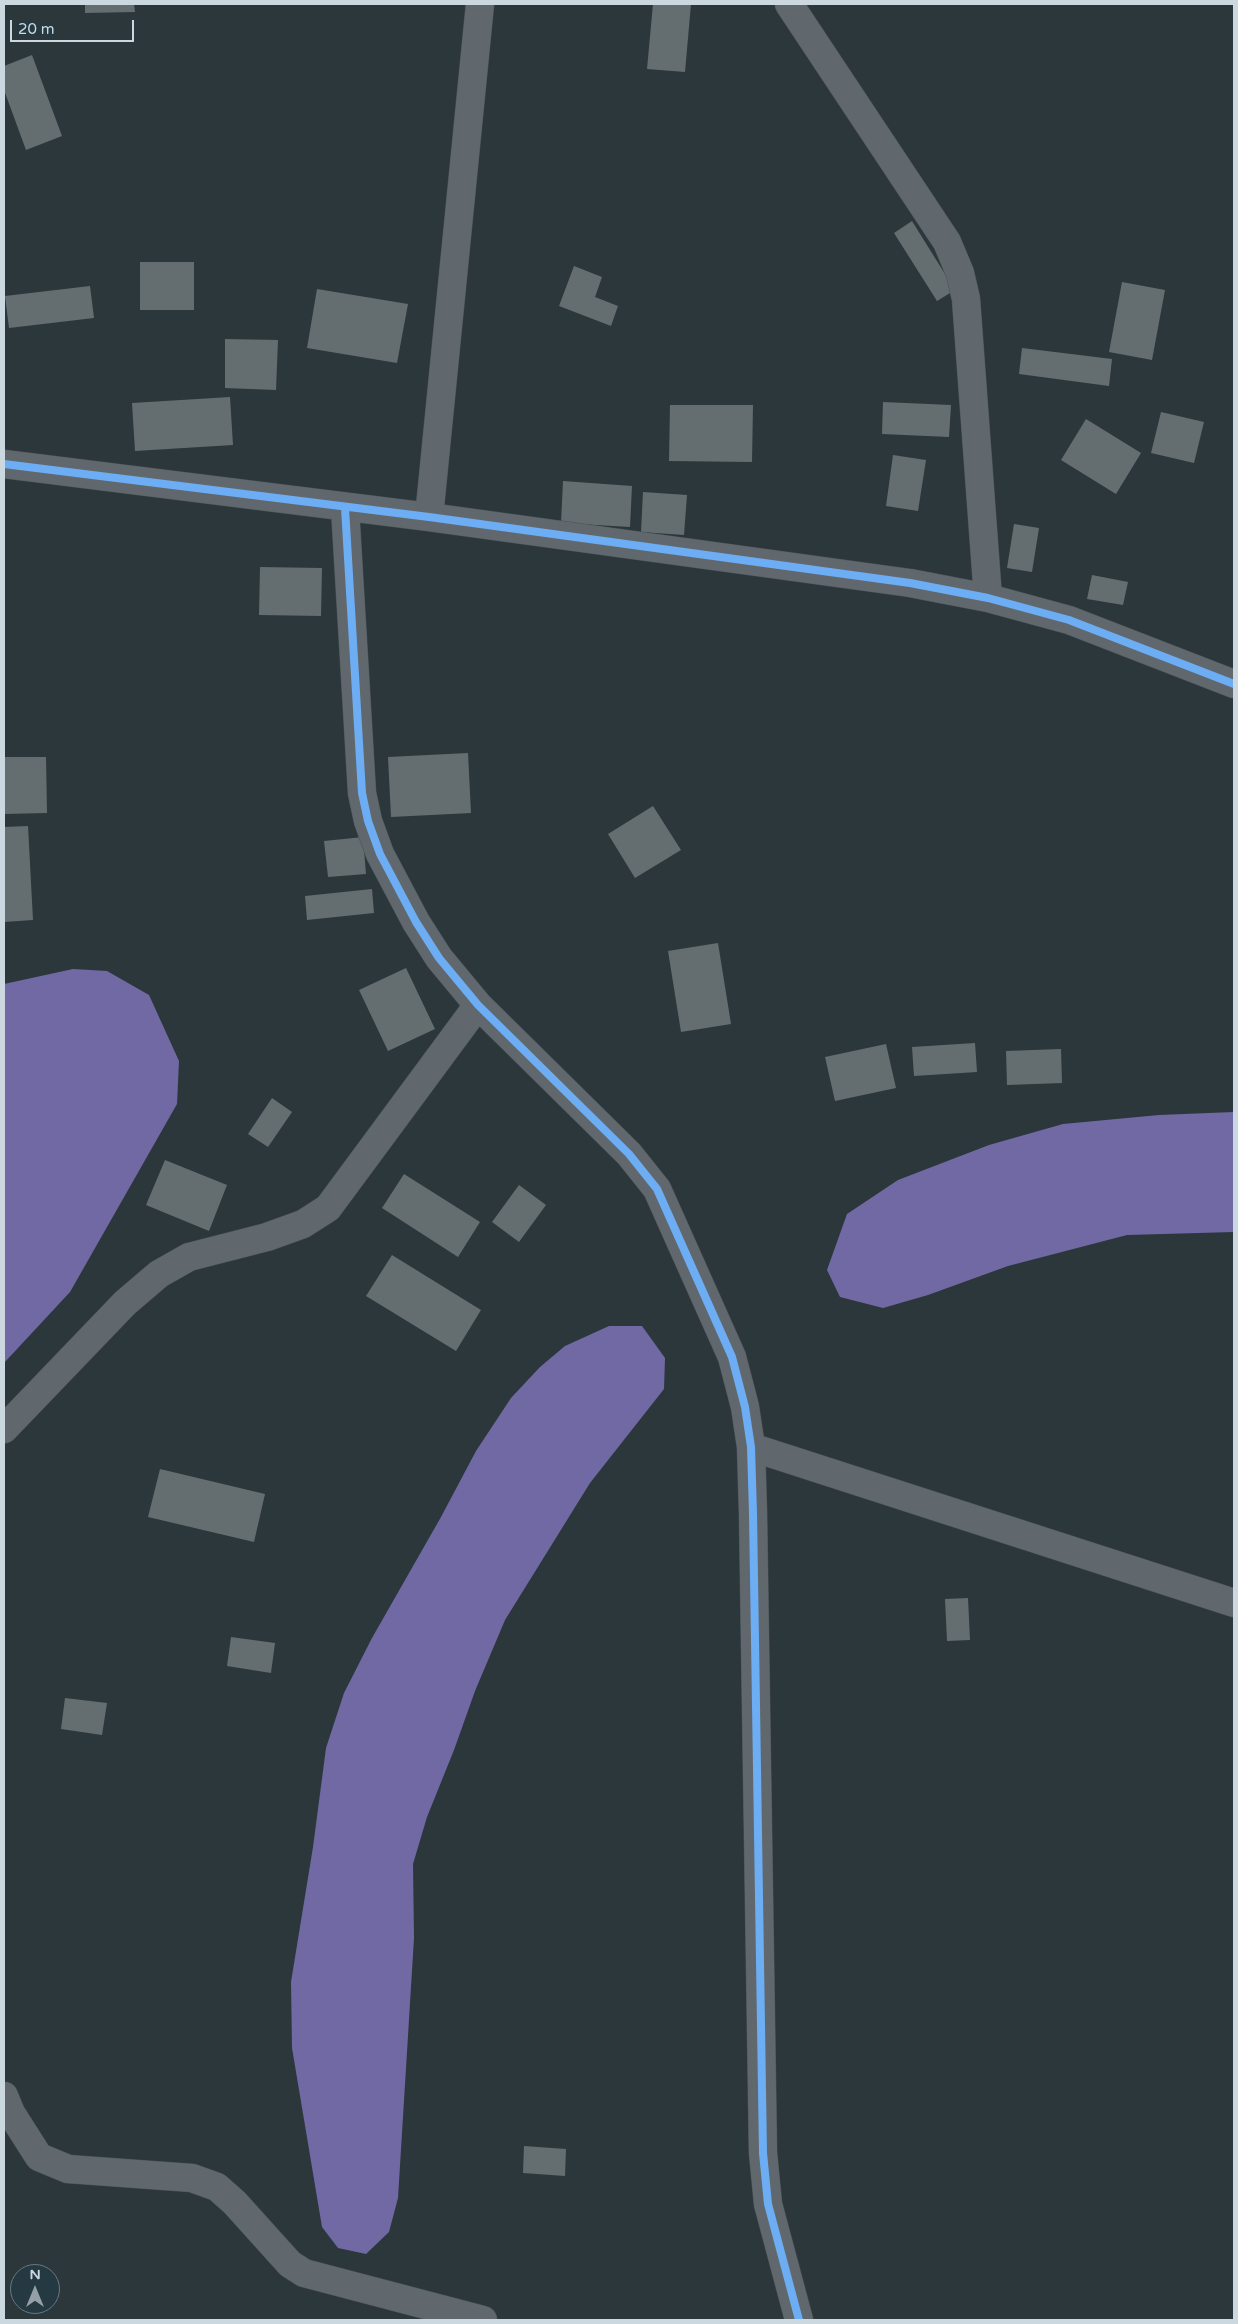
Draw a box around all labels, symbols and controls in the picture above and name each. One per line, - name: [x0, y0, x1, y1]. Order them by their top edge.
- scale bar: [12, 10, 136, 42]
- text: 20 m: [18, 20, 55, 38]
- north arrow: [10, 2264, 60, 2314]
- text: N: [29, 2266, 41, 2283]

